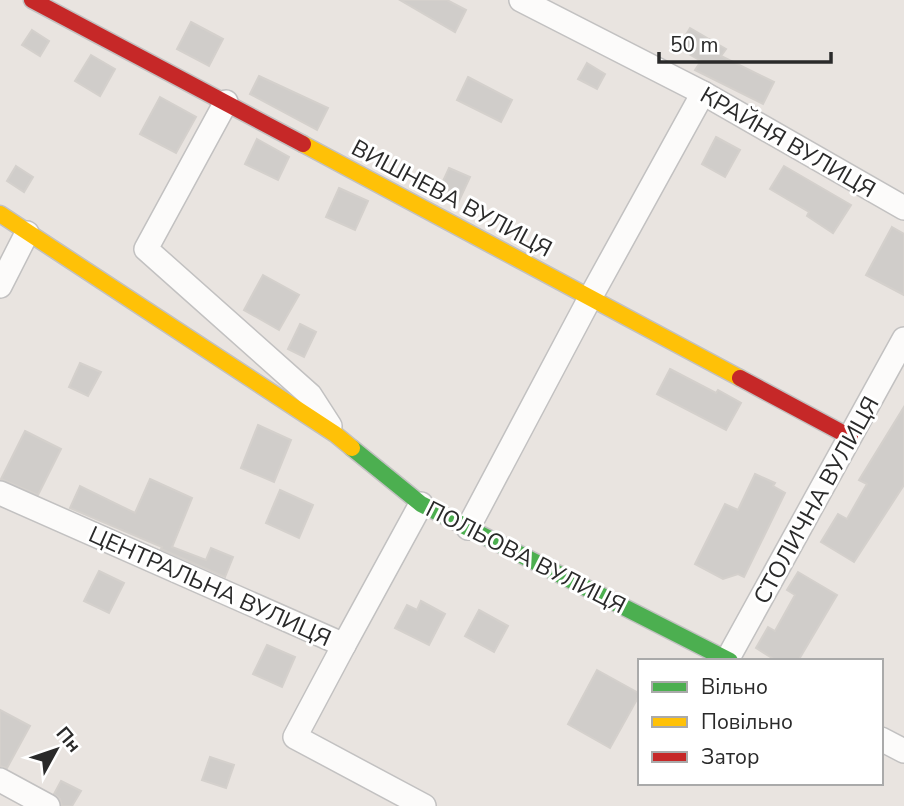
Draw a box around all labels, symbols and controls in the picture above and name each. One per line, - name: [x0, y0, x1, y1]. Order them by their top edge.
- scale bar: [659, 21, 830, 65]
- text: 50 m: [670, 31, 719, 59]
- street label: КРАЙНЯ ВУЛИЦЯ: [694, 80, 881, 205]
- street label: ВИШНЕВА ВУЛИЦЯ: [346, 132, 557, 264]
- street label: СТОЛИЧНА ВУЛИЦЯ: [746, 391, 886, 610]
- street label: ПОЛЬОВА ВУЛИЦЯ: [421, 494, 631, 621]
- street label: ЦЕНТРАЛЬНА ВУЛИЦЯ: [84, 519, 336, 654]
- legend: [638, 659, 883, 785]
- text: Вільно: [701, 673, 768, 701]
- text: Повільно: [701, 708, 793, 736]
- north arrow: [21, 715, 91, 785]
- text: Пн: [50, 721, 87, 758]
- text: Затор: [701, 743, 759, 771]

